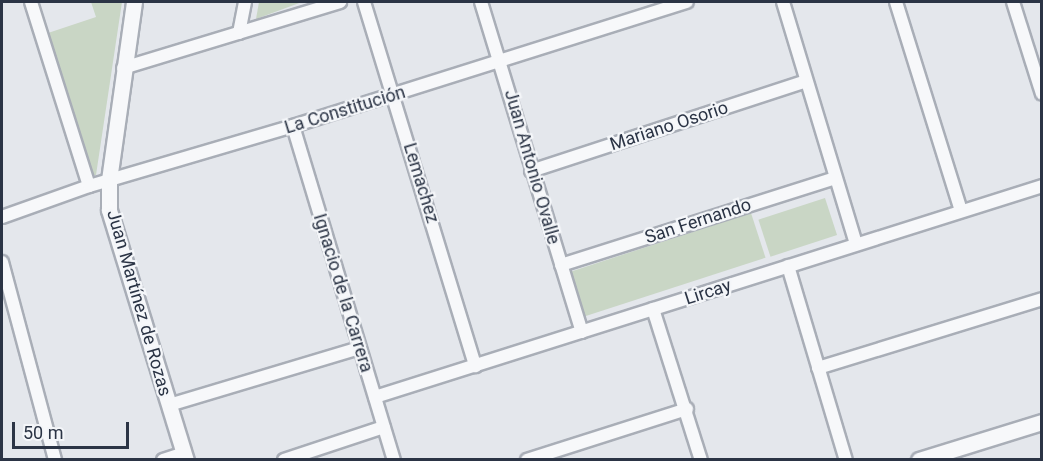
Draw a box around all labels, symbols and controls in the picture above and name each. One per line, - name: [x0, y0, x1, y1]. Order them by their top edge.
- street label: La Constitución: [282, 81, 408, 139]
- street label: Juan Antonio Ovalle: [500, 87, 564, 247]
- street label: Mariano Osorio: [607, 97, 731, 155]
- street label: Lemachez: [399, 140, 443, 226]
- street label: San Fernando: [642, 194, 754, 248]
- street label: Juan Martínez de Rozas: [102, 207, 176, 399]
- street label: Ignacio de la Carrera: [309, 211, 377, 375]
- street label: Lircay: [682, 274, 734, 310]
- scale bar: [15, 410, 132, 448]
- text: 50 m: [23, 422, 63, 443]

